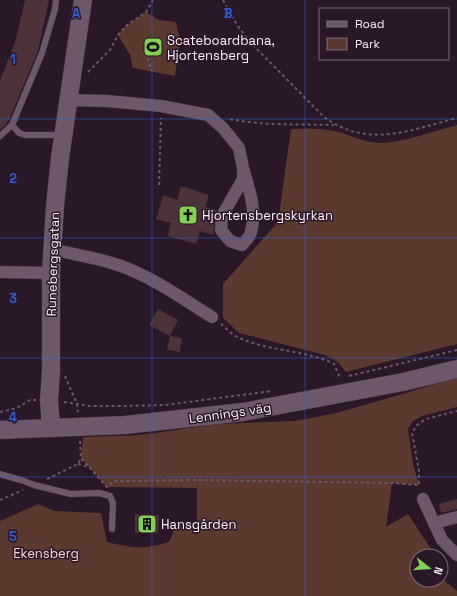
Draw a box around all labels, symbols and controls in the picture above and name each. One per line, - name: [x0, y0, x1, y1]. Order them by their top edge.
- text: A: [72, 5, 81, 22]
- text: B: [224, 5, 233, 22]
- legend: [319, 8, 449, 60]
- text: Road: [355, 16, 384, 32]
- place label: Scateboardbana, Hjortensberg: [167, 32, 275, 64]
- sports icon: Scateboardbana, Hjortensberg: [142, 36, 164, 58]
- text: Park: [355, 36, 380, 52]
- text: 1: [10, 51, 16, 68]
- text: 2: [9, 170, 17, 187]
- church icon: Hjortensbergskyrkan: [177, 204, 199, 226]
- place label: Hjortensbergskyrkan: [202, 207, 333, 224]
- street label: Runebergsgatan: [43, 211, 63, 317]
- text: 3: [9, 290, 17, 307]
- street label: Lennings väg: [188, 399, 272, 427]
- text: 4: [9, 409, 17, 426]
- building icon: Hansgården: [136, 513, 158, 535]
- place label: Hansgården: [161, 516, 236, 533]
- text: 5: [9, 528, 17, 545]
- park label: Ekensberg: [13, 545, 79, 562]
- north arrow: [409, 548, 449, 588]
- text: N: [431, 565, 446, 576]

